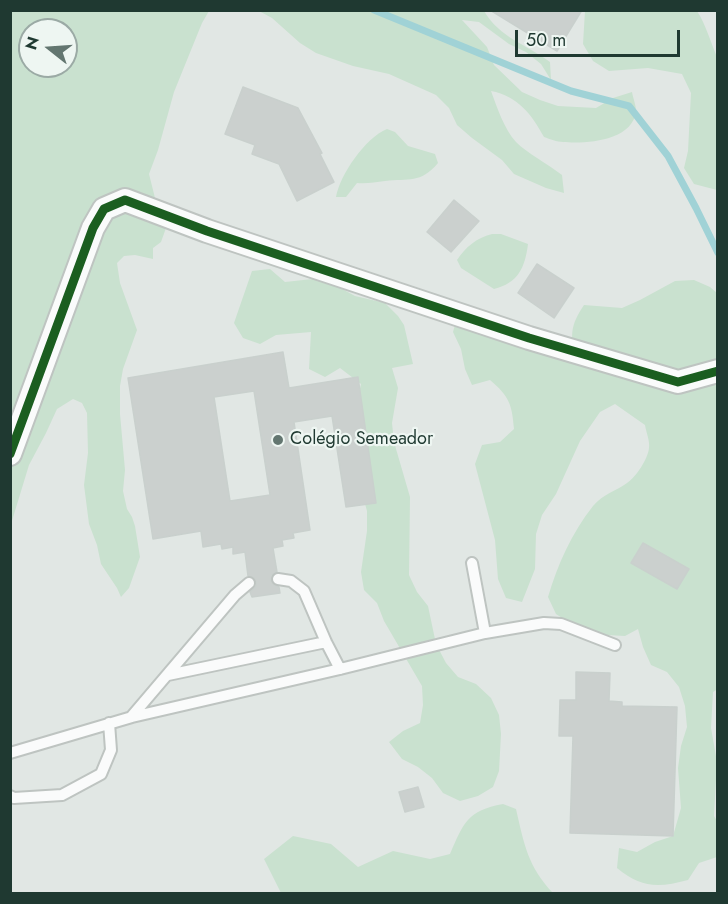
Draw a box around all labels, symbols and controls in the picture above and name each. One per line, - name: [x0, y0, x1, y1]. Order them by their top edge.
- north arrow: [18, 18, 78, 78]
- scale bar: [518, 18, 683, 56]
- text: 50 m: [526, 27, 566, 53]
- text: N: [19, 34, 45, 53]
- place label: Colégio Semeador: [290, 429, 433, 451]
- marker: Colégio Semeador: [271, 433, 285, 447]

